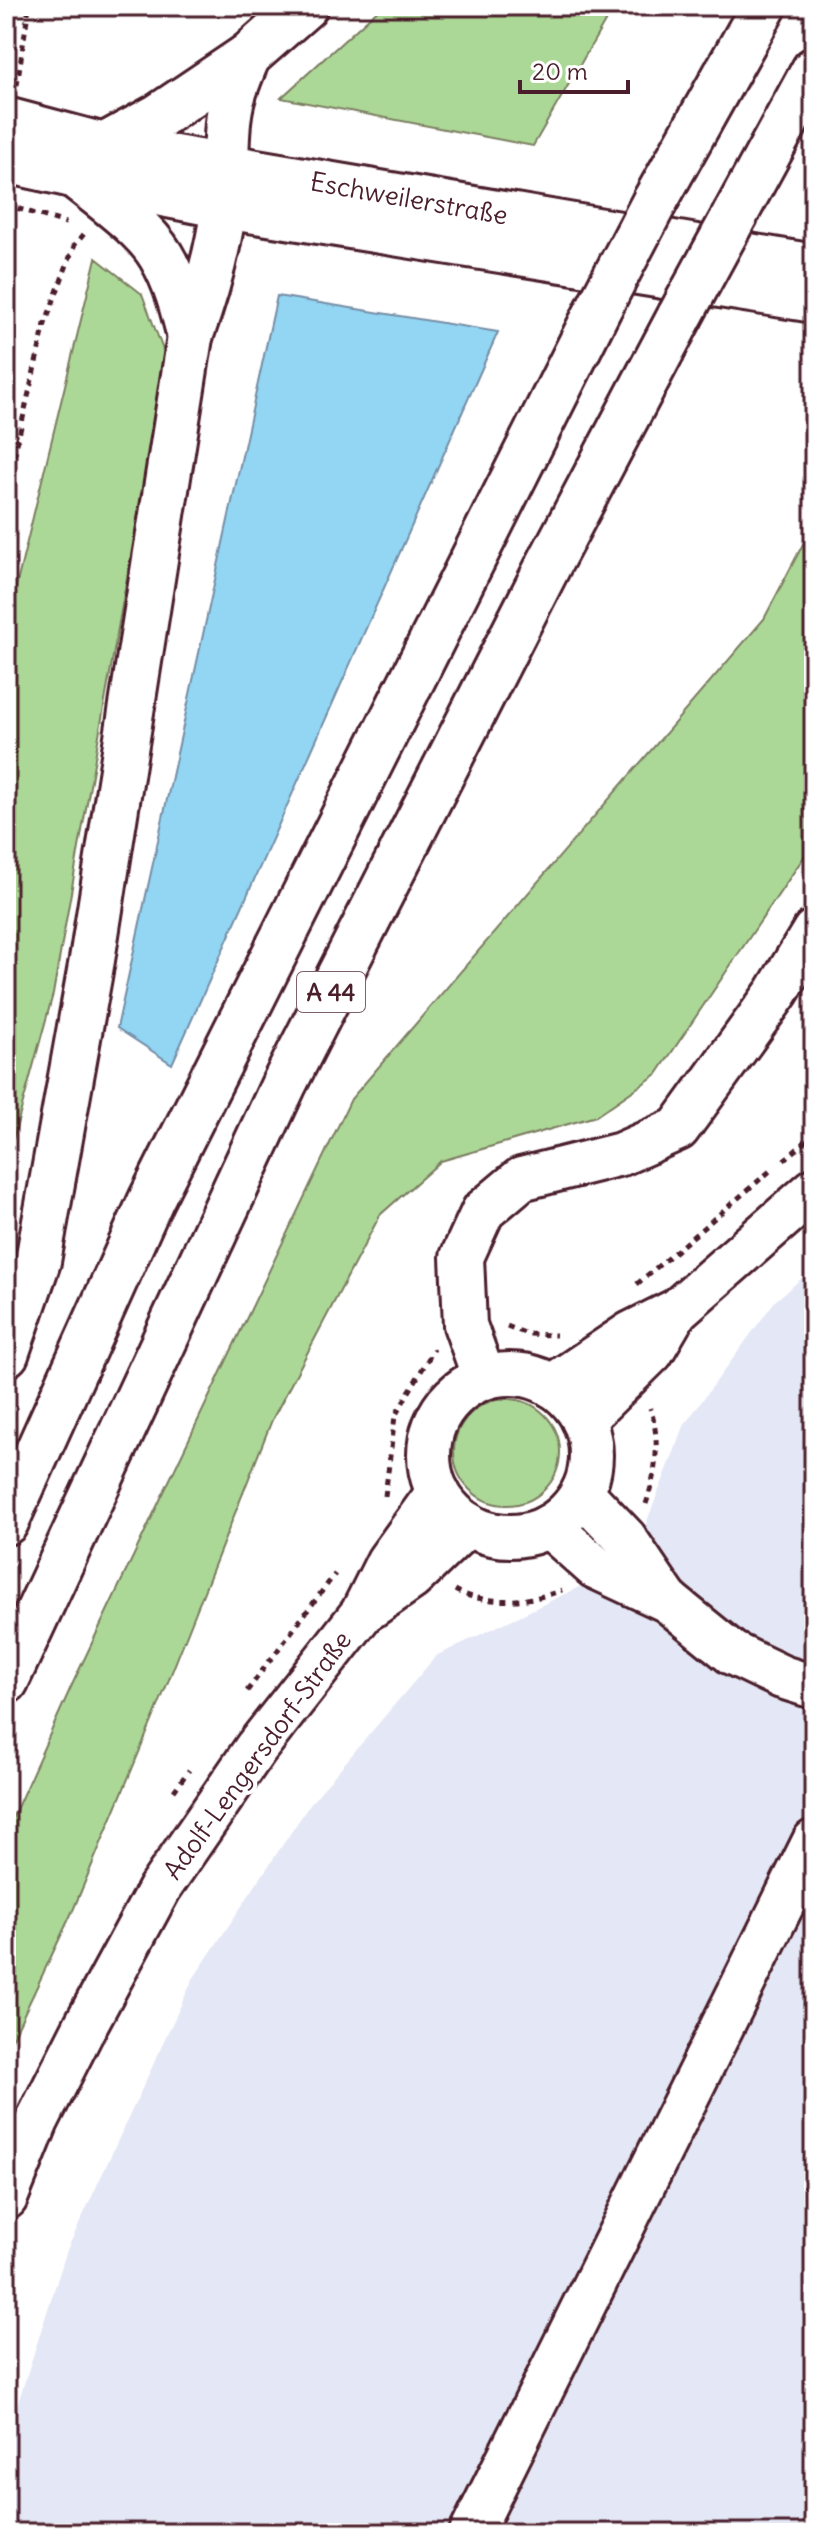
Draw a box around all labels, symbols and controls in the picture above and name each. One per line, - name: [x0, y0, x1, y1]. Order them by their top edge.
- scale bar: [520, 44, 628, 94]
- text: 20 m: [532, 56, 588, 86]
- street label: Eschweilerstraße: [308, 164, 510, 232]
- road number: A 44: [297, 972, 365, 1012]
- street label: Adolf-Lengersdorf-Straße: [156, 1624, 358, 1886]

